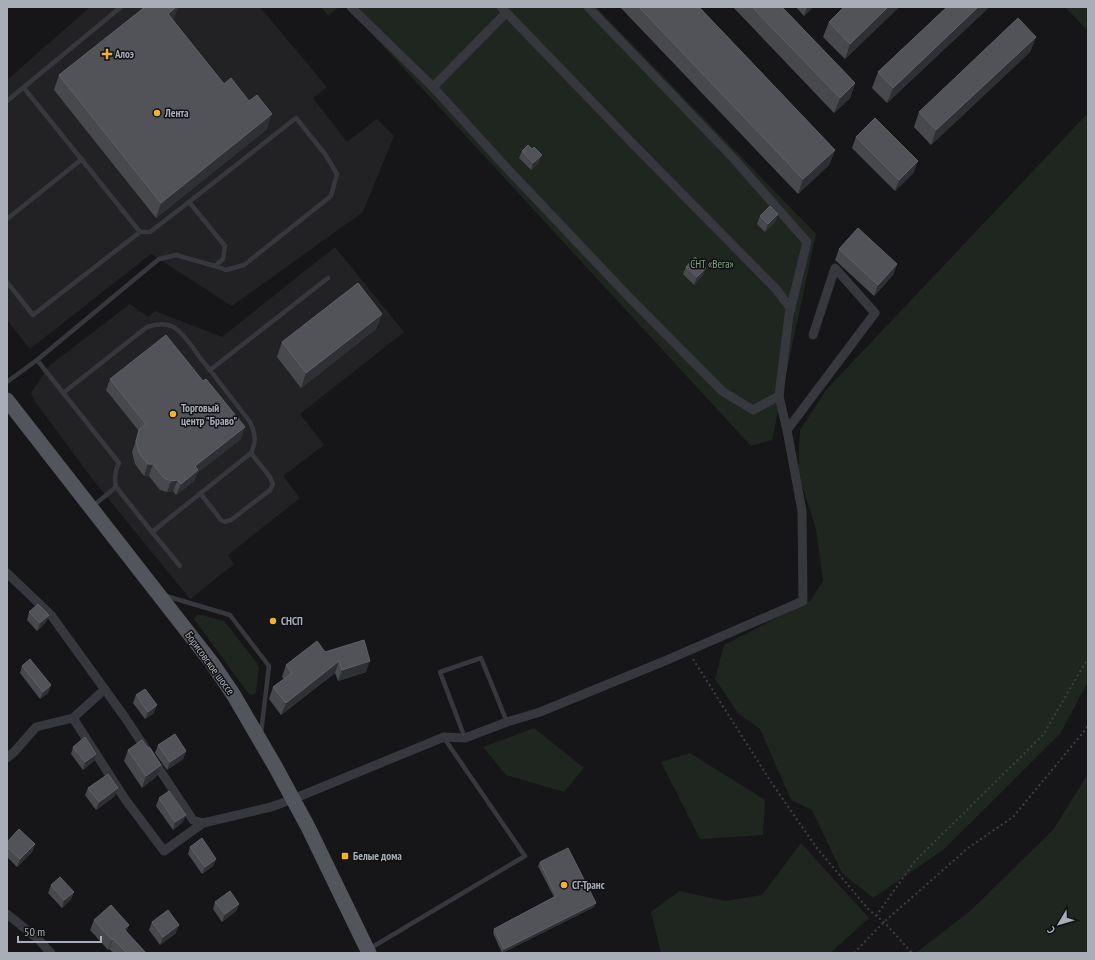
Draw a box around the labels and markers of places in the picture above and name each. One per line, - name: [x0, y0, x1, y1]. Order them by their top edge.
- place label: Алоэ: [114, 47, 134, 61]
- marker: Алоэ: [102, 49, 112, 59]
- place label: Лента: [164, 106, 189, 120]
- marker: Лента: [152, 108, 162, 118]
- place label: Торговый центр "Браво": [181, 401, 237, 428]
- marker: Торговый центр "Браво": [168, 409, 178, 419]
- place label: СНСП: [281, 614, 303, 628]
- marker: СНСП: [268, 616, 278, 626]
- place label: Белые дома: [353, 849, 402, 863]
- marker: Белые дома: [340, 851, 350, 861]
- place label: СГ-Транс: [572, 878, 605, 892]
- marker: СГ-Транс: [559, 880, 569, 890]

